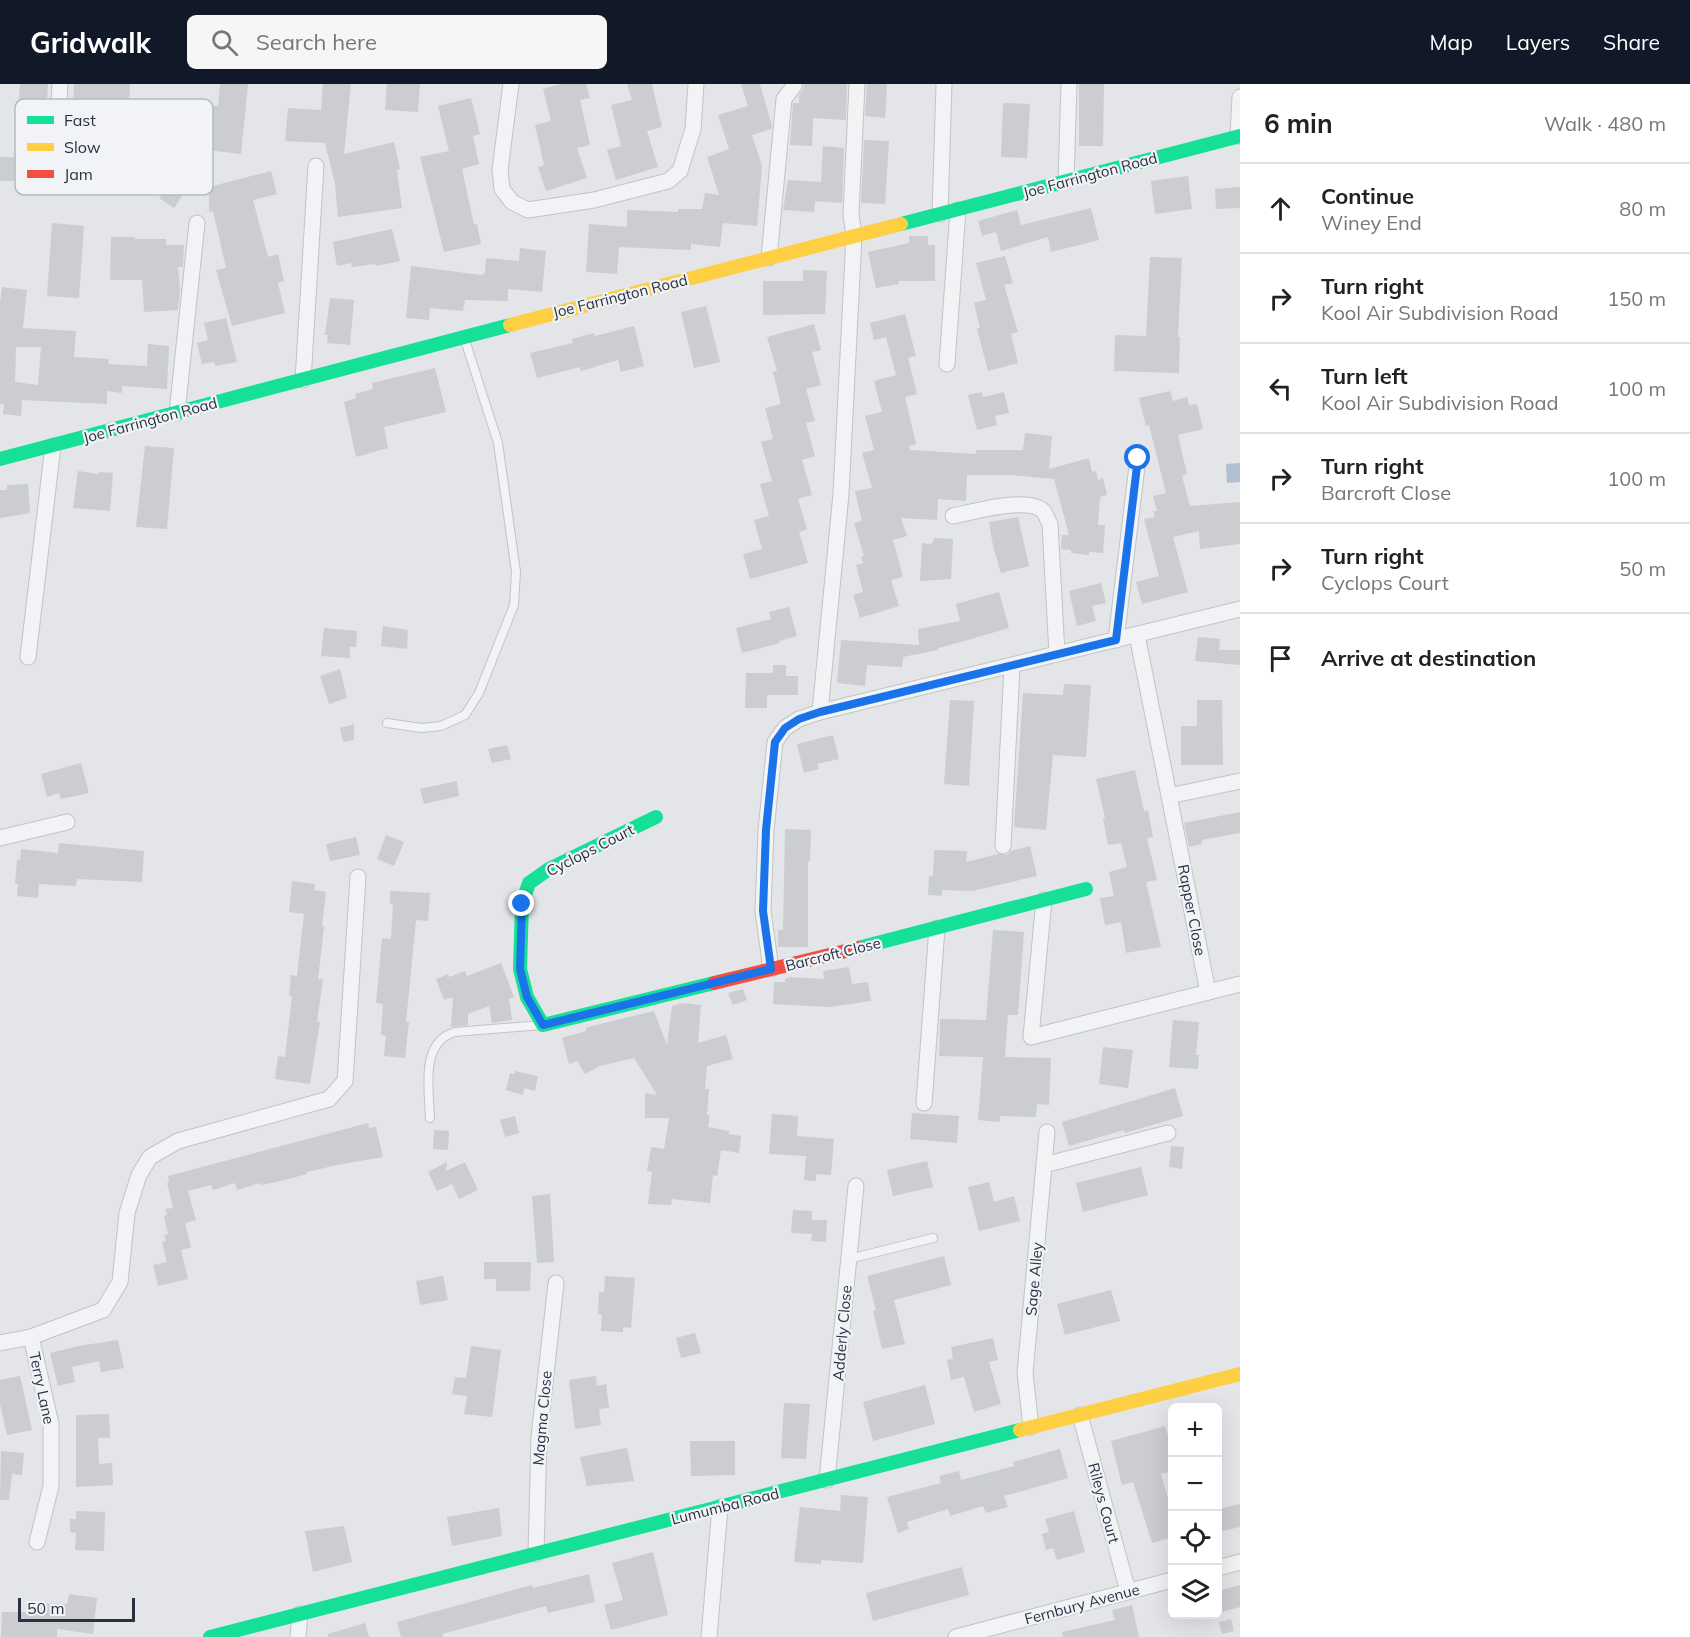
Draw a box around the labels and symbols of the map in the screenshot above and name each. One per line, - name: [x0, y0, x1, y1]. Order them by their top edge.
- legend: [15, 99, 213, 195]
- text: Fast: [64, 110, 96, 130]
- text: Slow: [64, 137, 101, 157]
- street label: Joe Farrington Road: [1021, 148, 1159, 202]
- text: Jam: [64, 164, 93, 184]
- street label: Joe Farrington Road: [551, 270, 689, 322]
- street label: Joe Farrington Road: [81, 393, 219, 447]
- route start: [1124, 444, 1150, 470]
- street label: Cyclops Court: [543, 820, 637, 880]
- street label: Rapper Close: [1174, 863, 1210, 957]
- route end: [508, 890, 534, 916]
- street label: Barcroft Close: [783, 933, 883, 975]
- street label: Sage Alley: [1021, 1241, 1047, 1317]
- street label: Adderly Close: [828, 1284, 856, 1382]
- street label: Terry Lane: [25, 1350, 59, 1426]
- street label: Magma Close: [528, 1370, 556, 1466]
- street label: Rileys Court: [1084, 1461, 1124, 1545]
- street label: Lumumba Road: [669, 1483, 781, 1529]
- street label: Fernbury Avenue: [1022, 1580, 1142, 1628]
- scale bar: [18, 1595, 135, 1622]

